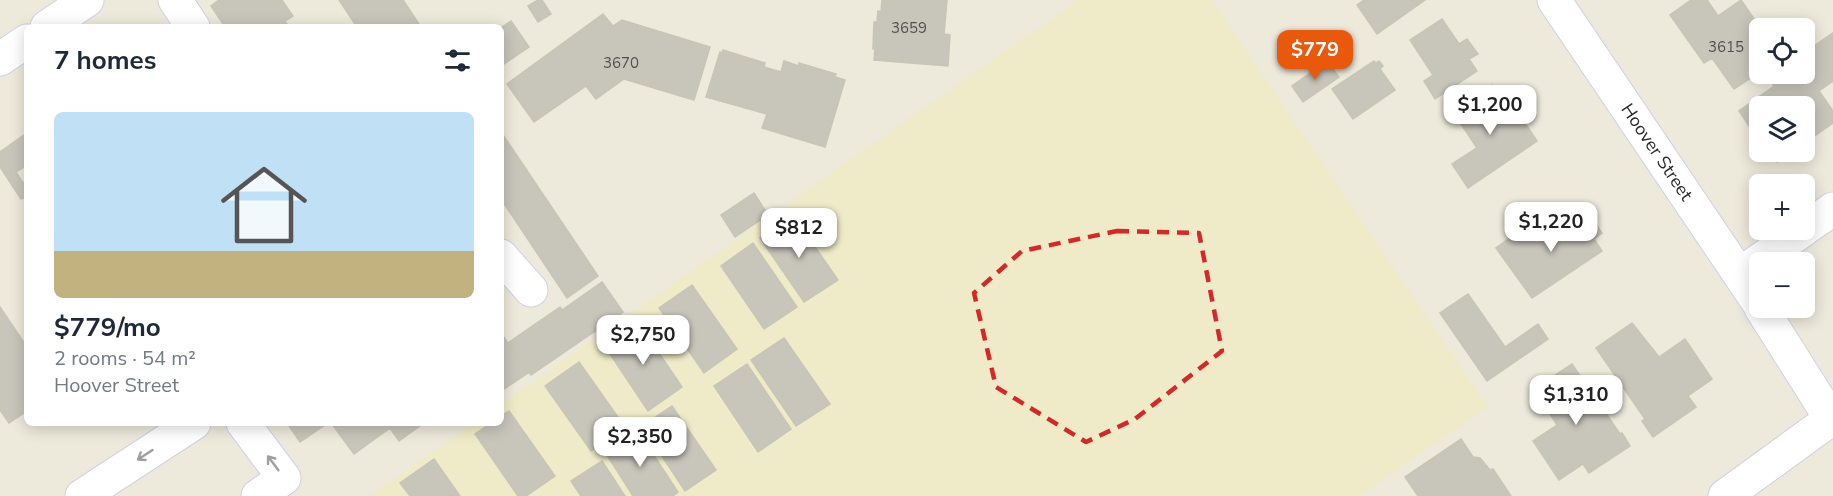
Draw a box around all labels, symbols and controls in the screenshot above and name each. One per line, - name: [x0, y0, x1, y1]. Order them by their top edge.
- house number: 3659: [891, 18, 927, 38]
- map controls: [1749, 18, 1815, 318]
- button: locate: [1749, 18, 1815, 84]
- pin: $779: [1279, 30, 1351, 81]
- text: $779: [1291, 36, 1339, 63]
- house number: 3615: [1708, 37, 1744, 57]
- text: 7 homes: [54, 43, 156, 78]
- icon: filters: [441, 44, 474, 77]
- house number: 3670: [603, 53, 639, 73]
- pin: $1,200: [1441, 85, 1539, 136]
- text: $1,200: [1458, 91, 1522, 118]
- button: layers: [1749, 96, 1815, 162]
- street label: Hoover Street: [1616, 99, 1699, 206]
- icon: home: [210, 151, 318, 259]
- button: +: [1749, 174, 1815, 240]
- pin: $1,220: [1502, 202, 1600, 253]
- pin: $812: [763, 208, 835, 259]
- text: $1,220: [1519, 208, 1583, 235]
- text: $812: [775, 214, 823, 241]
- button: −: [1749, 252, 1815, 318]
- text: $779/mo: [54, 310, 161, 345]
- pin: $2,750: [594, 315, 692, 366]
- text: $2,750: [611, 321, 675, 348]
- text: 2 rooms · 54 m²: [54, 345, 196, 372]
- text: Hoover Street: [54, 372, 179, 399]
- pin: $1,310: [1527, 375, 1625, 426]
- text: $1,310: [1544, 381, 1608, 408]
- pin: $2,350: [591, 417, 689, 468]
- text: $2,350: [608, 423, 672, 450]
- one-way arrow: [137, 449, 154, 461]
- one-way arrow: [266, 456, 279, 472]

